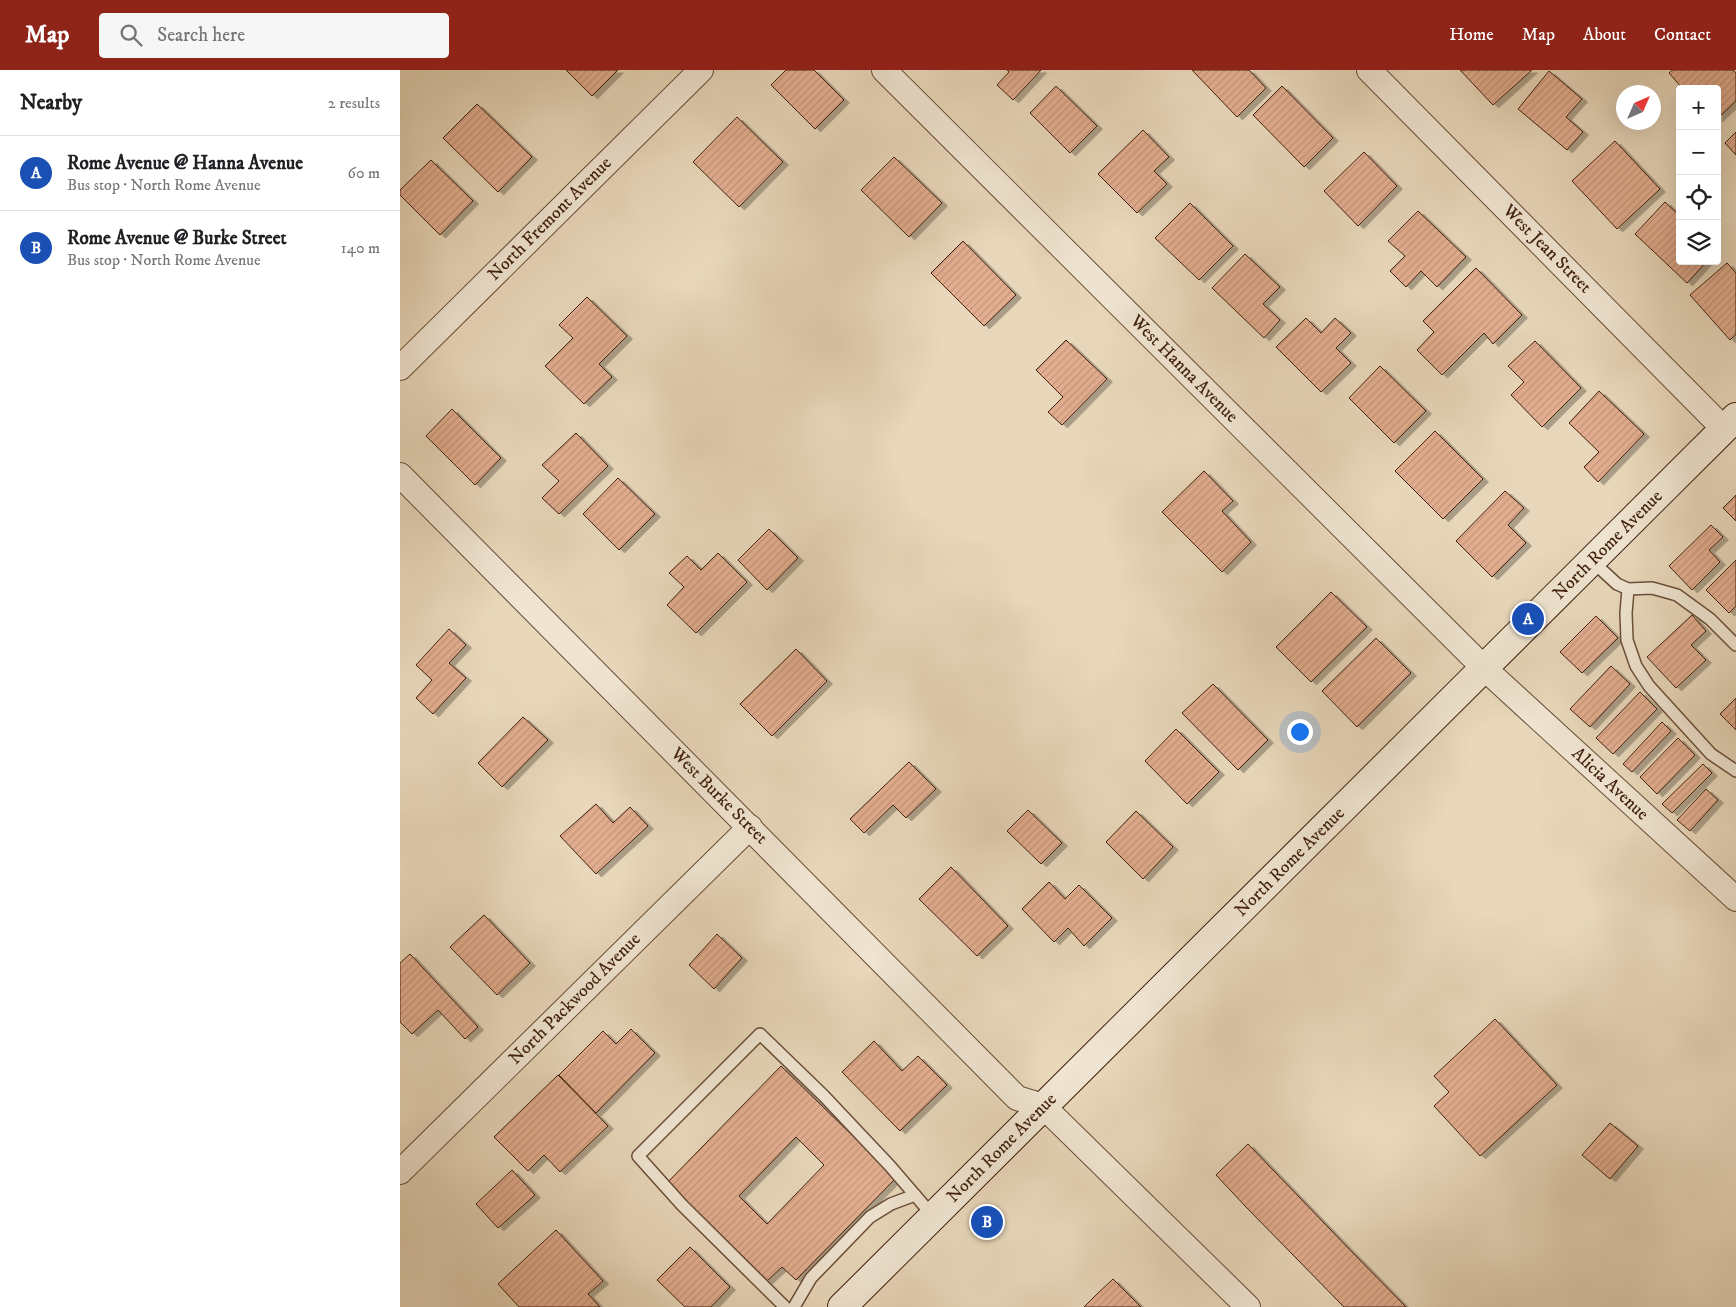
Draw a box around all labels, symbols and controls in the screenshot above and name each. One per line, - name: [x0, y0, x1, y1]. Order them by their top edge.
- search box: [99, 13, 449, 58]
- text: Map: [25, 20, 69, 50]
- icon: search: [117, 21, 145, 49]
- text: Search here: [157, 24, 245, 47]
- text: Home: [1449, 24, 1494, 46]
- text: Map: [1522, 24, 1555, 46]
- text: About: [1583, 24, 1626, 46]
- text: Contact: [1654, 24, 1711, 46]
- north arrow: [1616, 85, 1661, 130]
- map controls: [1676, 85, 1721, 265]
- button: +: [1676, 85, 1721, 130]
- text: Nearby: [20, 90, 82, 116]
- text: 2 results: [328, 93, 380, 113]
- button: −: [1676, 130, 1721, 175]
- text: Rome Avenue @ Hanna Avenue: [67, 152, 303, 175]
- street label: North Fremont Avenue: [483, 152, 617, 286]
- text: A: [31, 163, 41, 183]
- text: 60 m: [348, 163, 380, 183]
- text: Bus stop · North Rome Avenue: [67, 175, 261, 195]
- button: locate: [1676, 175, 1721, 220]
- street label: West Jean Street: [1497, 199, 1596, 298]
- button: layers: [1676, 220, 1721, 265]
- text: Rome Avenue @ Burke Street: [67, 227, 287, 250]
- text: B: [31, 238, 41, 258]
- text: 140 m: [341, 238, 380, 258]
- text: Bus stop · North Rome Avenue: [67, 250, 261, 270]
- street label: West Hanna Avenue: [1125, 310, 1243, 428]
- street label: North Rome Avenue: [1549, 486, 1667, 604]
- pin: A: [1512, 600, 1544, 638]
- your location: [1287, 719, 1313, 745]
- street label: West Burke Street: [665, 742, 772, 849]
- street label: Alicia Avenue: [1567, 743, 1653, 825]
- street label: North Rome Avenue: [1231, 803, 1349, 921]
- street label: North Packwood Avenue: [505, 929, 645, 1069]
- street label: North Rome Avenue: [943, 1089, 1061, 1207]
- pin: B: [971, 1203, 1003, 1241]

